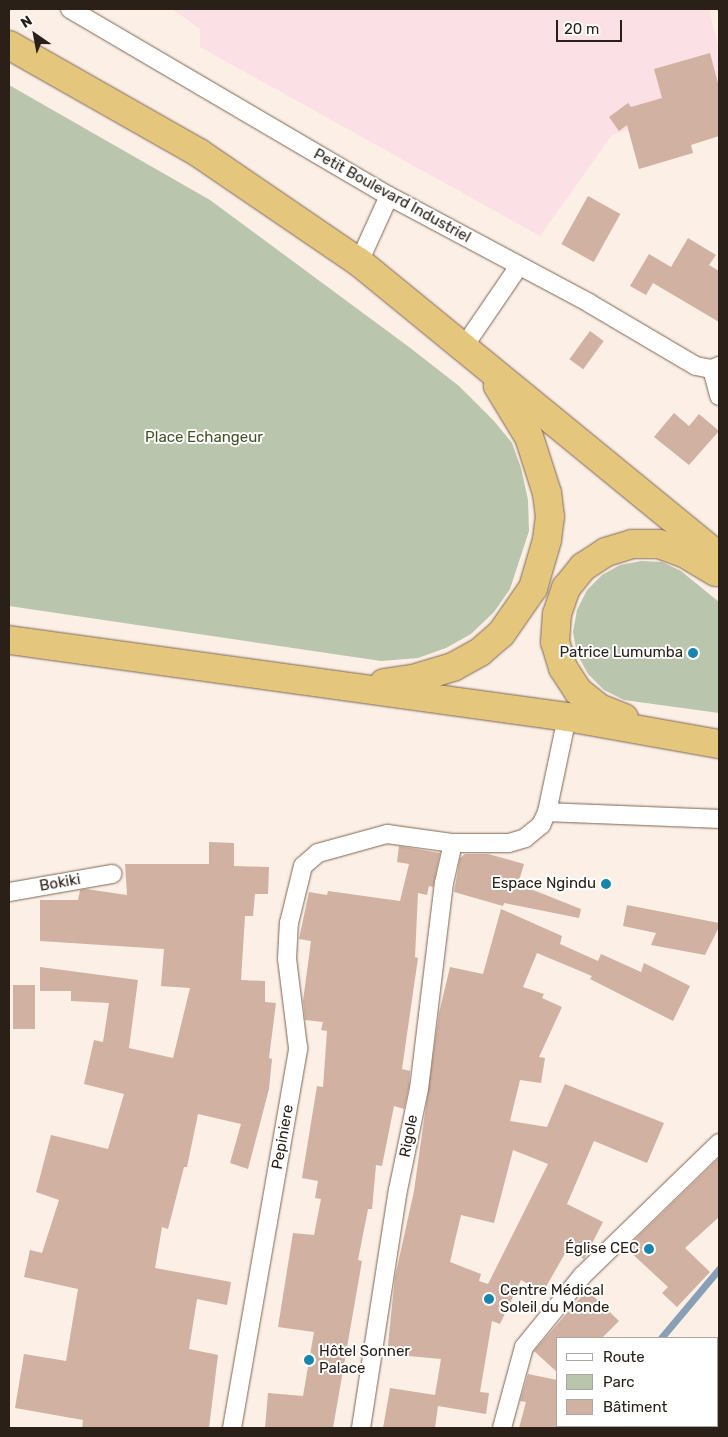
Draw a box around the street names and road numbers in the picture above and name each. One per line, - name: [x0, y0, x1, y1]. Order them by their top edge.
- street label: Petit Boulevard Industriel: [310, 145, 474, 247]
- street label: Bokiki: [38, 871, 82, 895]
- street label: Pepiniere: [268, 1103, 298, 1171]
- street label: Rigole: [396, 1113, 422, 1159]

